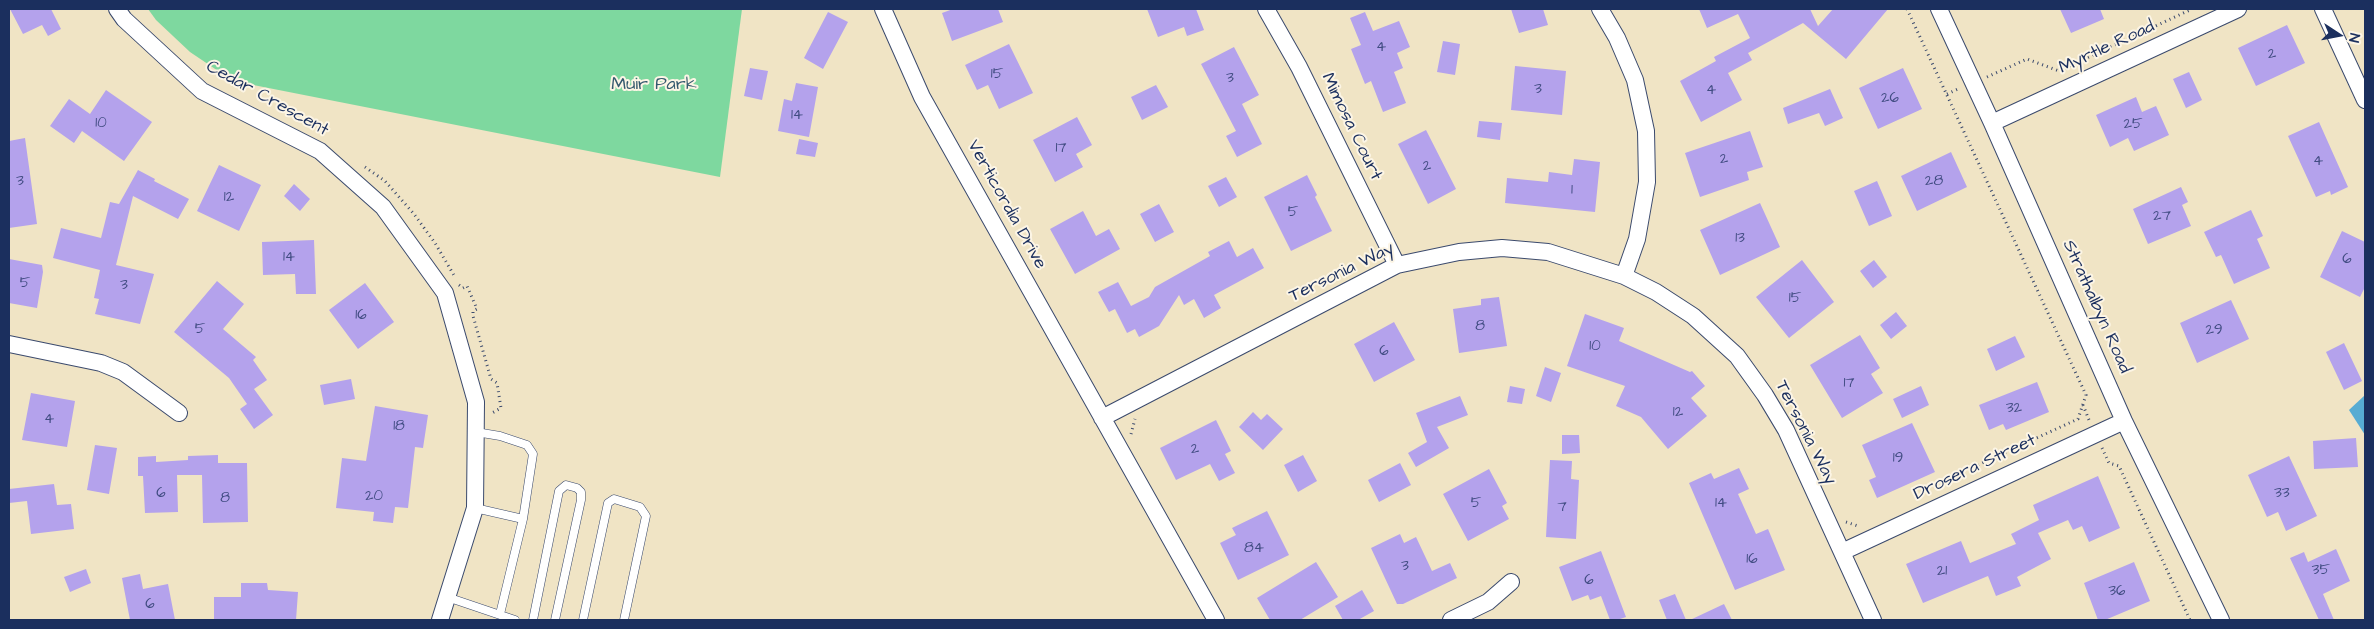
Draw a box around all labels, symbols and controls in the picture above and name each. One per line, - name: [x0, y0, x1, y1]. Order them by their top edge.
- north arrow: [2314, 10, 2364, 60]
- street label: Myrtle Road: [2056, 16, 2158, 80]
- text: N: [2343, 32, 2364, 44]
- house number: 4: [1376, 39, 1386, 57]
- house number: 2: [2268, 46, 2276, 64]
- street label: Cedar Crescent: [202, 56, 332, 142]
- house number: 15: [991, 66, 1003, 84]
- house number: 3: [1226, 70, 1234, 88]
- street label: Mimosa Court: [1316, 70, 1386, 184]
- park label: Muir Park: [611, 74, 697, 96]
- house number: 3: [1534, 81, 1542, 99]
- house number: 4: [1706, 82, 1716, 100]
- house number: 26: [1881, 90, 1899, 108]
- house number: 14: [791, 107, 803, 125]
- house number: 10: [95, 115, 107, 133]
- house number: 25: [2123, 116, 2143, 134]
- street label: Verticordia Drive: [962, 137, 1050, 273]
- house number: 17: [1055, 140, 1067, 158]
- house number: 2: [1720, 151, 1728, 169]
- house number: 4: [2313, 153, 2323, 171]
- house number: 2: [1423, 158, 1431, 176]
- house number: 3: [16, 173, 24, 191]
- house number: 28: [1925, 173, 1943, 191]
- house number: 1: [1571, 182, 1573, 200]
- house number: 12: [224, 189, 234, 207]
- house number: 5: [1288, 204, 1298, 222]
- house number: 27: [2153, 208, 2171, 226]
- house number: 13: [1735, 230, 1745, 248]
- street label: Strathalbyn Road: [2057, 237, 2135, 377]
- street label: Tersonia Way: [1286, 238, 1398, 308]
- house number: 14: [283, 249, 295, 267]
- house number: 6: [2342, 251, 2352, 269]
- house number: 5: [20, 275, 30, 293]
- house number: 3: [120, 277, 128, 295]
- house number: 15: [1789, 290, 1801, 308]
- house number: 16: [355, 307, 367, 325]
- house number: 8: [1475, 318, 1485, 336]
- house number: 5: [195, 321, 205, 339]
- house number: 29: [2205, 322, 2223, 340]
- house number: 10: [1589, 338, 1601, 356]
- house number: 6: [1379, 343, 1389, 361]
- house number: 17: [1843, 375, 1855, 393]
- street label: Tersonia Way: [1769, 377, 1841, 489]
- house number: 32: [2006, 400, 2022, 418]
- house number: 12: [1673, 404, 1683, 422]
- house number: 4: [44, 411, 54, 429]
- house number: 18: [393, 418, 405, 436]
- street label: Drosera Street: [1910, 430, 2040, 506]
- house number: 2: [1191, 441, 1199, 459]
- house number: 19: [1893, 450, 1903, 468]
- house number: 6: [156, 485, 166, 503]
- house number: 33: [2274, 485, 2290, 503]
- house number: 20: [365, 488, 383, 506]
- house number: 8: [220, 490, 230, 508]
- house number: 5: [1471, 495, 1481, 513]
- house number: 14: [1715, 495, 1727, 513]
- house number: 7: [1557, 499, 1567, 517]
- house number: 84: [1244, 540, 1264, 558]
- house number: 16: [1746, 551, 1758, 569]
- house number: 3: [1401, 558, 1409, 576]
- house number: 35: [2312, 562, 2330, 580]
- house number: 21: [1937, 563, 1947, 581]
- house number: 6: [1584, 572, 1594, 590]
- house number: 36: [2108, 583, 2126, 601]
- house number: 6: [145, 596, 155, 614]

